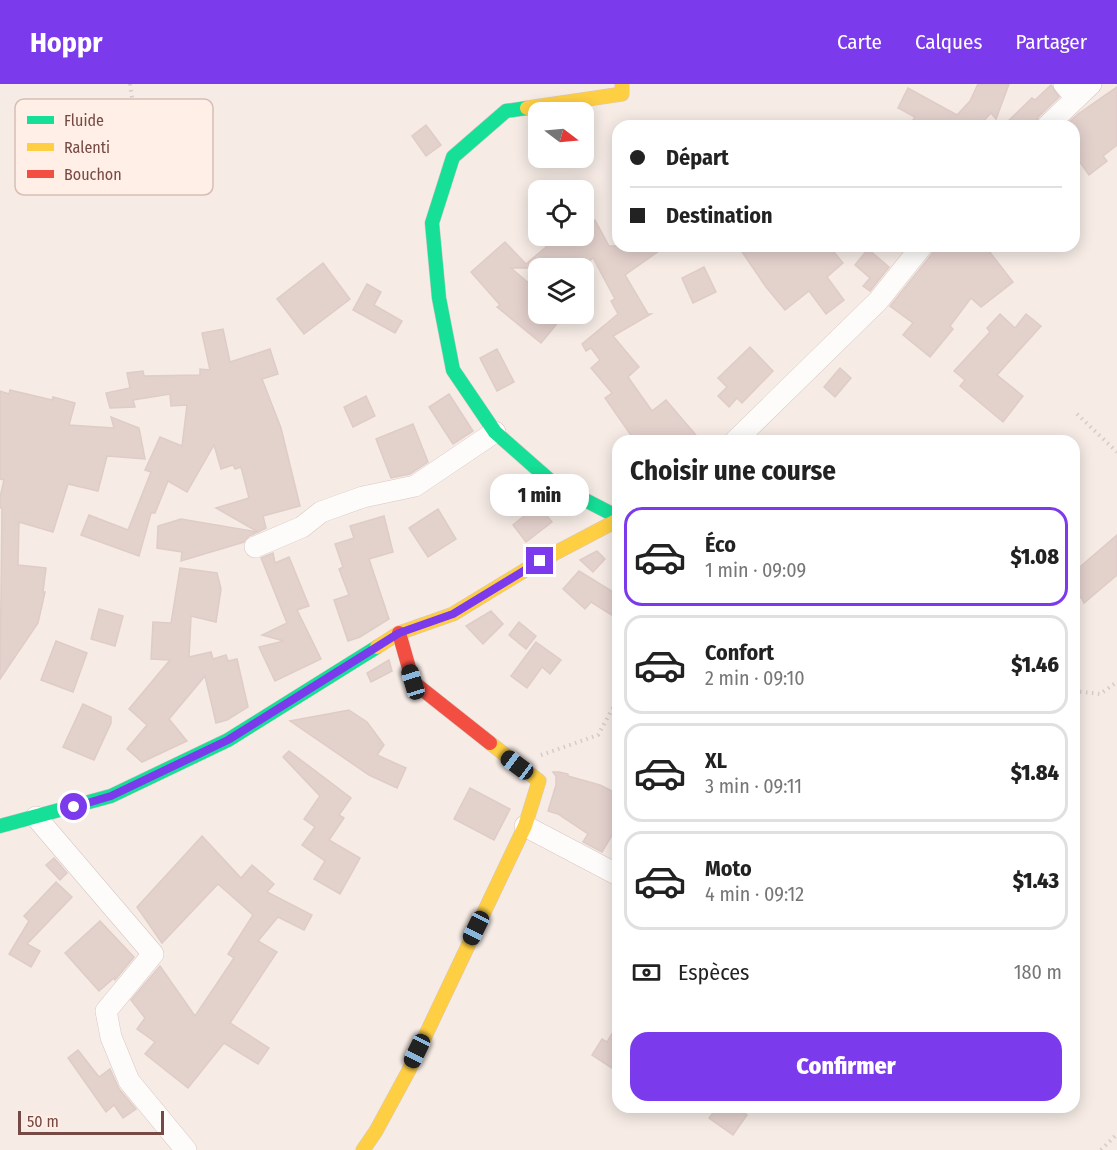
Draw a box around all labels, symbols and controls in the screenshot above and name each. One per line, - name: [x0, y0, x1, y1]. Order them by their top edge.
- text: Hoppr: [30, 26, 102, 59]
- text: Carte: [837, 29, 882, 55]
- text: Calques: [915, 29, 982, 55]
- text: Partager: [1015, 29, 1087, 55]
- legend: [15, 99, 213, 195]
- north arrow: [528, 102, 594, 168]
- map controls: [528, 102, 594, 324]
- text: Fluide: [64, 111, 104, 130]
- text: Ralenti: [64, 138, 110, 157]
- text: Départ: [666, 144, 729, 171]
- text: Bouchon: [64, 165, 122, 184]
- button: locate: [528, 180, 594, 246]
- text: Destination: [666, 202, 773, 229]
- button: layers: [528, 258, 594, 324]
- text: Choisir une course: [630, 455, 836, 487]
- callout: 1 min: [490, 474, 590, 516]
- text: 1 min: [518, 483, 561, 507]
- icon: car: [633, 530, 687, 584]
- text: Éco: [705, 531, 736, 558]
- text: $1.08: [1010, 543, 1059, 570]
- route end: [526, 547, 553, 574]
- text: 1 min · 09:09: [705, 558, 806, 582]
- icon: car: [633, 638, 687, 692]
- text: Confort: [705, 639, 774, 666]
- text: $1.46: [1011, 651, 1059, 678]
- car: [399, 662, 427, 702]
- text: 2 min · 09:10: [705, 666, 805, 690]
- icon: car: [633, 746, 687, 800]
- car: [497, 747, 537, 783]
- text: XL: [705, 747, 727, 774]
- text: $1.84: [1011, 759, 1059, 786]
- text: 3 min · 09:11: [705, 774, 802, 798]
- route start: [60, 793, 87, 820]
- icon: car: [633, 854, 687, 908]
- text: Moto: [705, 855, 752, 882]
- text: $1.43: [1013, 867, 1059, 894]
- text: 4 min · 09:12: [705, 882, 804, 906]
- car: [460, 908, 492, 948]
- icon: cash: [630, 956, 663, 989]
- text: Espèces: [678, 959, 749, 986]
- text: 180 m: [1014, 960, 1062, 984]
- car: [401, 1031, 433, 1071]
- button: Confirmer: [630, 1032, 1062, 1101]
- scale bar: [18, 1108, 164, 1136]
- text: 50 m: [27, 1112, 59, 1131]

